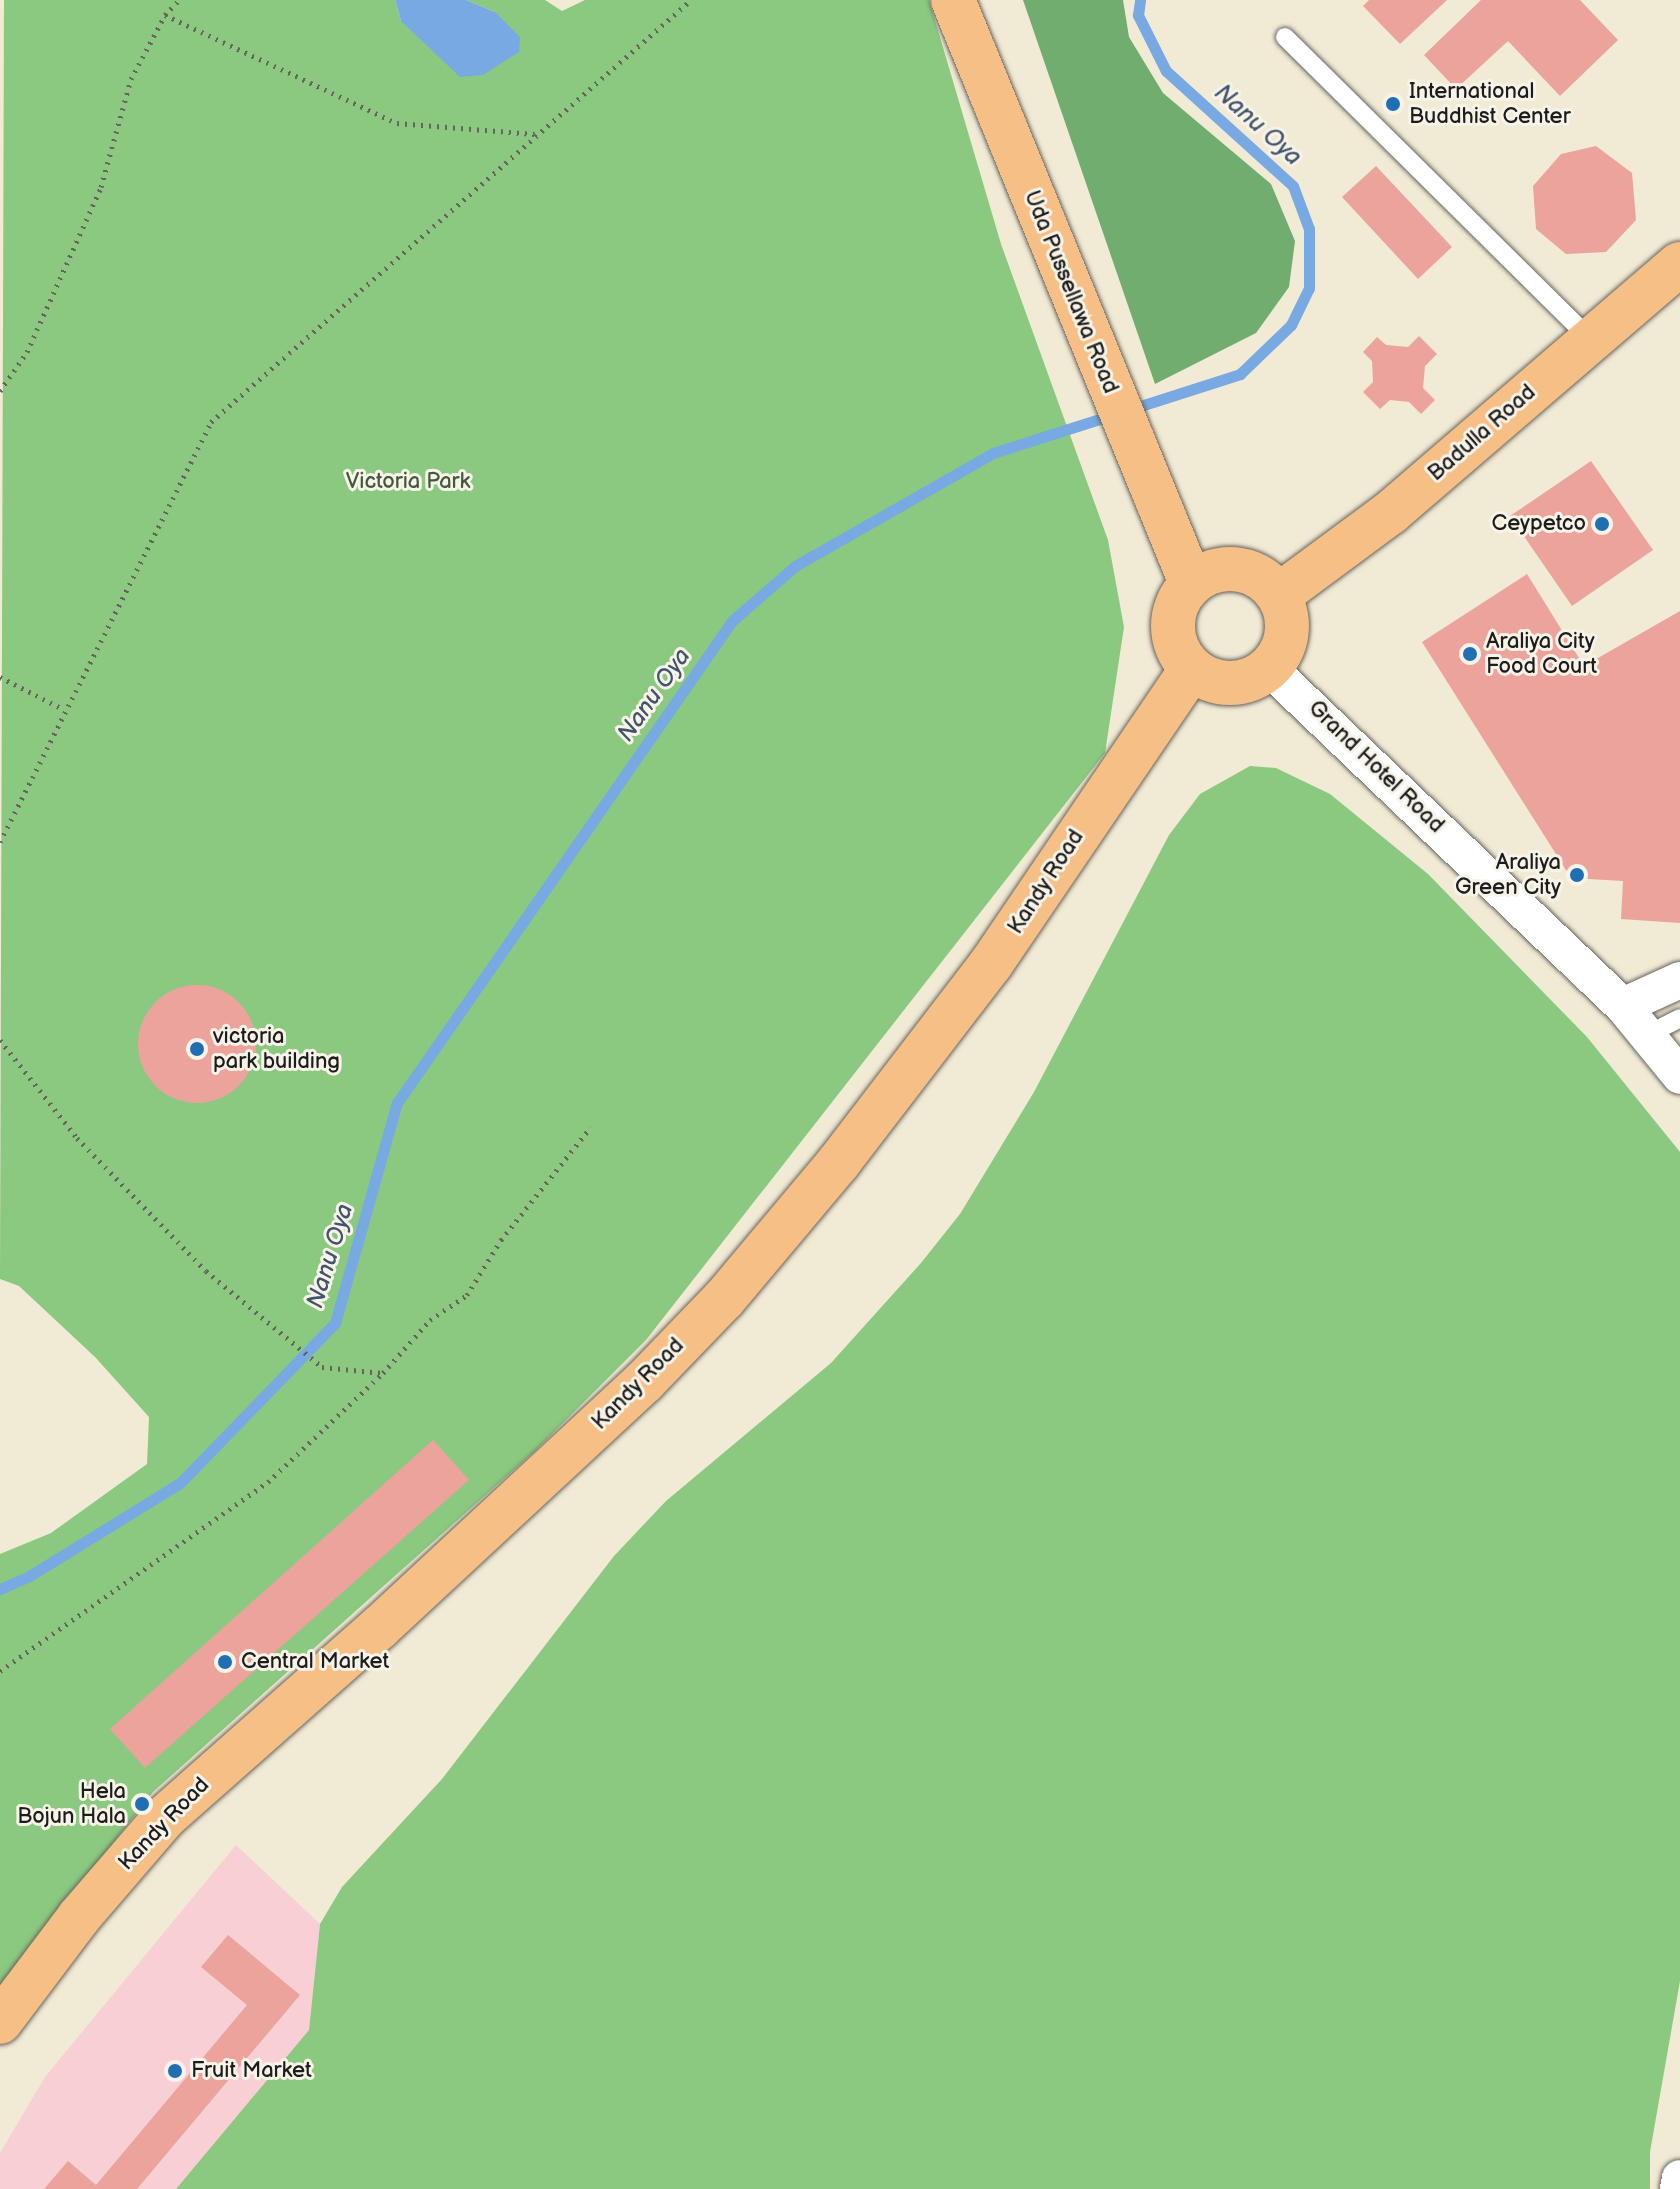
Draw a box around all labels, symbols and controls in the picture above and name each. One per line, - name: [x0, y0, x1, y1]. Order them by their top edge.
- water label: Nanu Oya: [1208, 78, 1308, 172]
- place label: International Buddhist Center: [1409, 78, 1571, 130]
- marker: International Buddhist Center: [1384, 95, 1402, 113]
- street label: Uda Pussellawa Road: [1018, 187, 1124, 397]
- street label: Badulla Road: [1423, 379, 1541, 487]
- park label: Victoria Park: [346, 469, 470, 495]
- place label: Ceypetco: [1491, 511, 1586, 537]
- marker: Ceypetco: [1593, 515, 1611, 533]
- place label: Araliya City Food Court: [1486, 628, 1597, 680]
- water label: Nanu Oya: [611, 643, 697, 747]
- marker: Araliya City Food Court: [1461, 645, 1479, 663]
- street label: Grand Hotel Road: [1302, 695, 1450, 839]
- street label: Kandy Road: [1002, 824, 1090, 940]
- place label: Araliya Green City: [1455, 849, 1561, 900]
- marker: Araliya Green City: [1568, 866, 1586, 884]
- place label: victoria park building: [213, 1023, 340, 1074]
- marker: victoria park building: [188, 1040, 206, 1058]
- water label: Nanu Oya: [301, 1200, 359, 1312]
- street label: Kandy Road: [586, 1332, 690, 1436]
- place label: Central Market: [241, 1649, 389, 1675]
- marker: Central Market: [216, 1653, 234, 1671]
- street label: Kandy Road: [113, 1771, 215, 1877]
- place label: Hela Bojun Hala: [17, 1778, 126, 1830]
- marker: Hela Bojun Hala: [133, 1795, 151, 1813]
- place label: Fruit Market: [191, 2058, 312, 2084]
- marker: Fruit Market: [166, 2062, 184, 2080]

